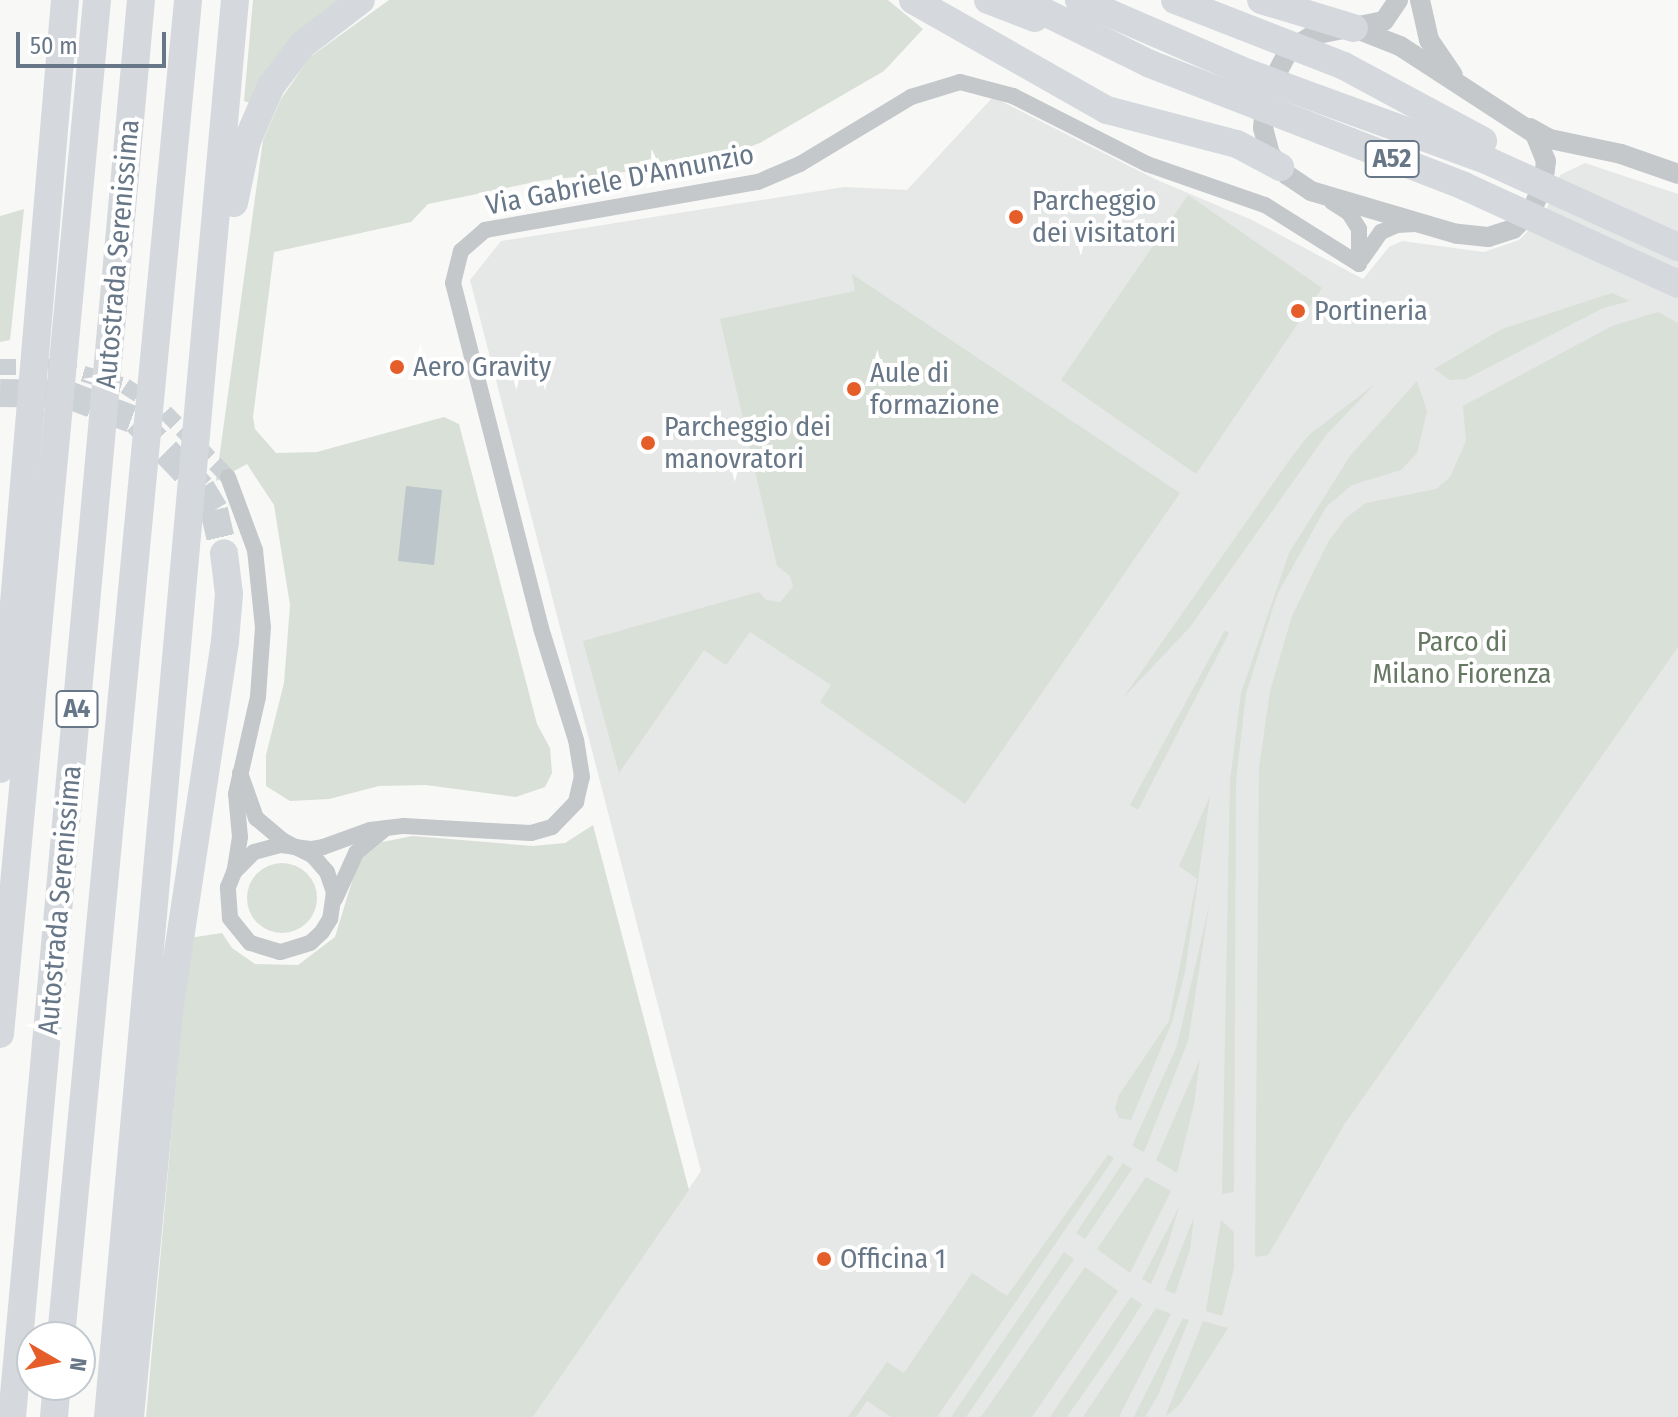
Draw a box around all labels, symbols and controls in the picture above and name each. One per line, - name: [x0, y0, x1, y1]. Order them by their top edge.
- scale bar: [20, 16, 170, 66]
- text: 50 m: [30, 32, 78, 60]
- street label: Autostrada Serenissima: [89, 118, 147, 390]
- road number: A52: [1364, 137, 1420, 181]
- street label: Via Gabriele D'Annunzio: [483, 138, 757, 222]
- place label: Parcheggio dei visitatori: [1032, 184, 1176, 250]
- marker: Parcheggio dei visitatori: [1007, 208, 1025, 226]
- place label: Portineria: [1314, 294, 1428, 328]
- marker: Portineria: [1289, 302, 1307, 320]
- place label: Aero Gravity: [413, 350, 551, 384]
- place label: Aule di formazione: [870, 356, 999, 422]
- marker: Aero Gravity: [388, 358, 406, 376]
- marker: Aule di formazione: [845, 380, 863, 398]
- place label: Parcheggio dei manovratori: [664, 410, 831, 476]
- marker: Parcheggio dei manovratori: [639, 434, 657, 452]
- park label: Parco di Milano Fiorenza: [1372, 625, 1552, 691]
- road number: A4: [55, 687, 99, 731]
- street label: Autostrada Serenissima: [31, 764, 89, 1036]
- place label: Officina 1: [840, 1242, 946, 1276]
- marker: Officina 1: [815, 1250, 833, 1268]
- north arrow: [16, 1321, 96, 1401]
- text: N: [64, 1356, 93, 1373]

